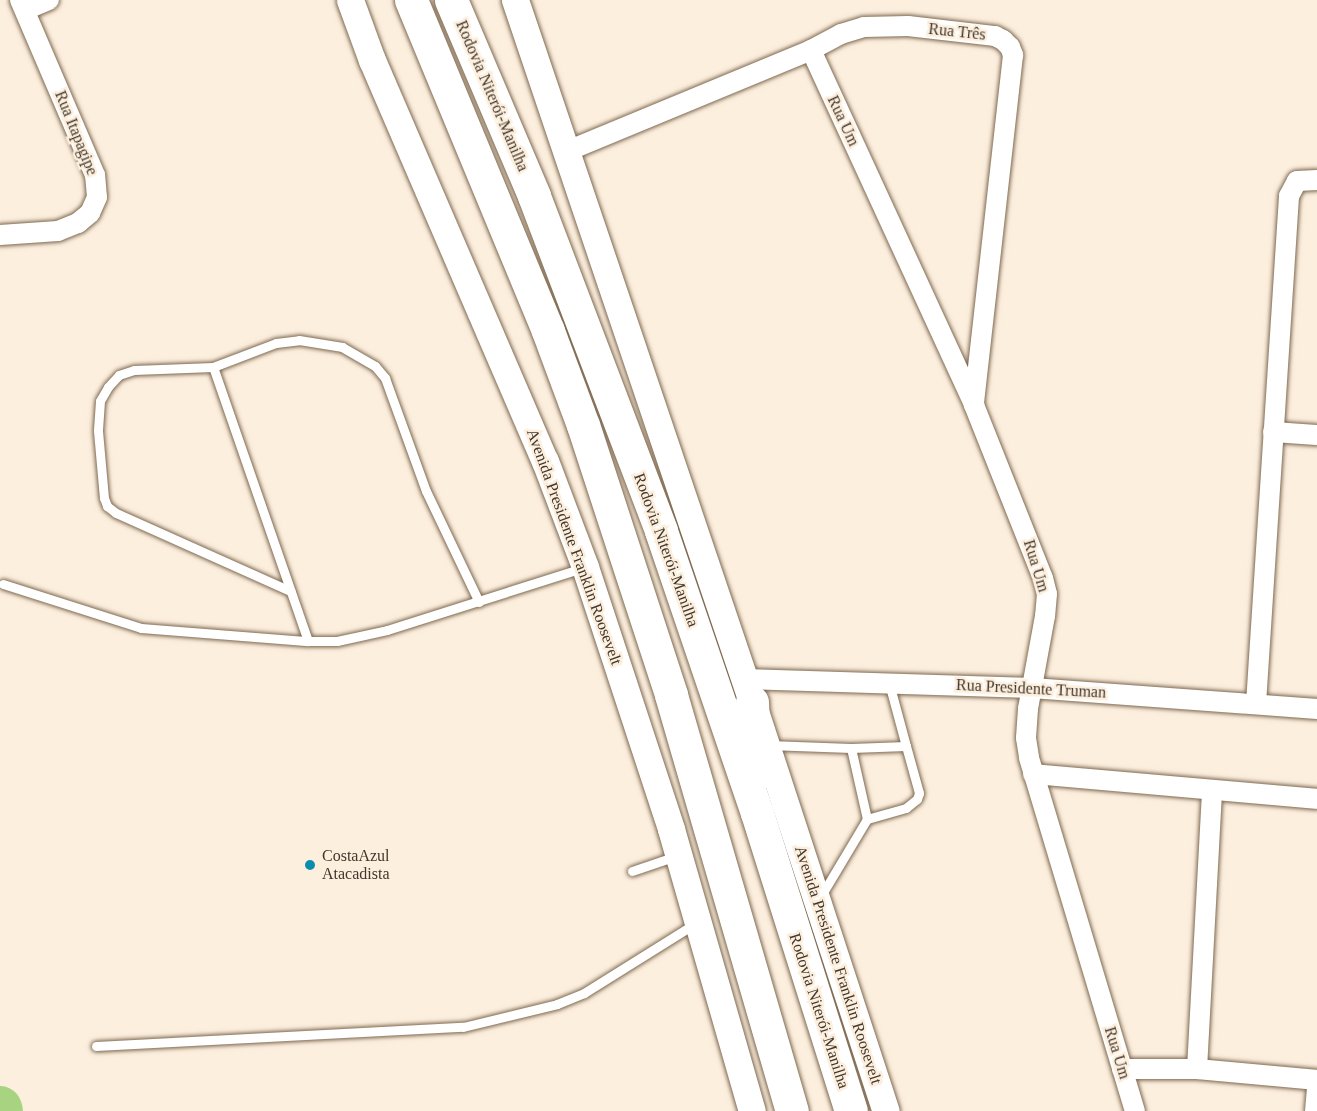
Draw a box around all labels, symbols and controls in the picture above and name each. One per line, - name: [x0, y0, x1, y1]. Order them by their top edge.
- street label: Rodovia Niterói-Manilha: [451, 18, 533, 174]
- street label: Rua Três: [927, 19, 987, 45]
- street label: Rua Itapagipe: [50, 88, 102, 178]
- street label: Rua Um: [823, 93, 863, 149]
- street label: Avenida Presidente Franklin Roosevelt: [522, 426, 626, 668]
- street label: Rodovia Niterói-Manilha: [629, 471, 703, 629]
- street label: Rua Um: [1019, 537, 1053, 595]
- street label: Rua Presidente Truman: [955, 675, 1107, 703]
- street label: Avenida Presidente Franklin Roosevelt: [790, 843, 886, 1087]
- place label: CostaAzul Atacadista: [322, 846, 390, 884]
- marker: CostaAzul Atacadista: [303, 858, 317, 872]
- street label: Rodovia Niterói-Manilha: [785, 931, 853, 1091]
- street label: Rua Um: [1100, 1024, 1134, 1082]

